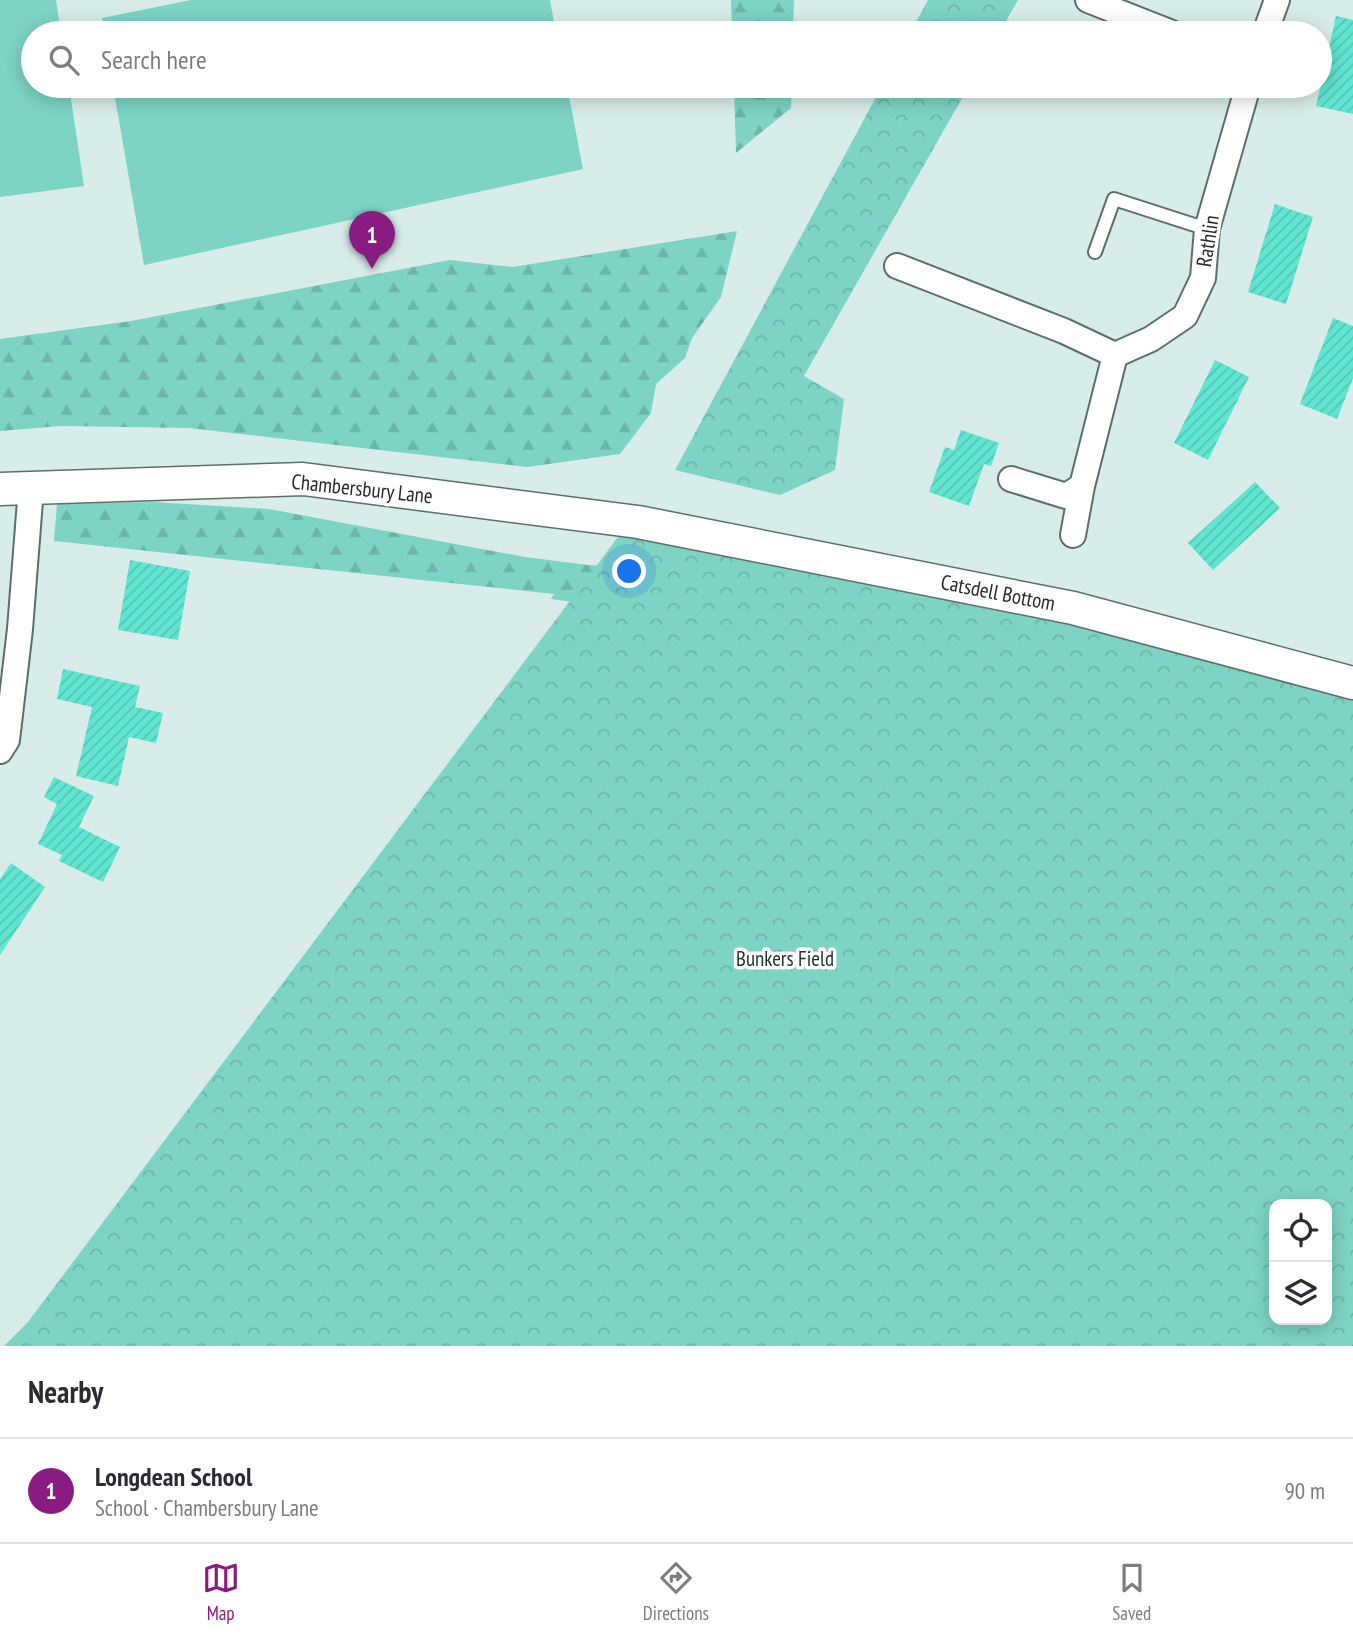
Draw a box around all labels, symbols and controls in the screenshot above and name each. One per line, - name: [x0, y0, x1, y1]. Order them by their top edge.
- search box: [21, 21, 1332, 98]
- icon: search: [45, 41, 83, 79]
- text: Search here: [101, 43, 207, 76]
- pin: 1: [349, 211, 395, 269]
- street label: Rathlin: [1190, 213, 1225, 269]
- street label: Chambersbury Lane: [290, 468, 434, 509]
- your location: [612, 554, 646, 588]
- street label: Catsdell Bottom: [939, 568, 1057, 617]
- park label: Bunkers Field: [736, 945, 834, 972]
- map controls: [1269, 1199, 1332, 1325]
- button: locate: [1269, 1199, 1332, 1262]
- button: layers: [1269, 1262, 1332, 1325]
- text: Nearby: [28, 1372, 103, 1411]
- text: Longdean School: [95, 1460, 252, 1493]
- text: 1: [46, 1476, 57, 1505]
- text: 90 m: [1284, 1476, 1325, 1505]
- text: School · Chambersbury Lane: [95, 1493, 319, 1522]
- tab: Map: [202, 1559, 240, 1625]
- tab: Directions: [643, 1559, 709, 1625]
- tab: Saved: [1112, 1559, 1151, 1625]

